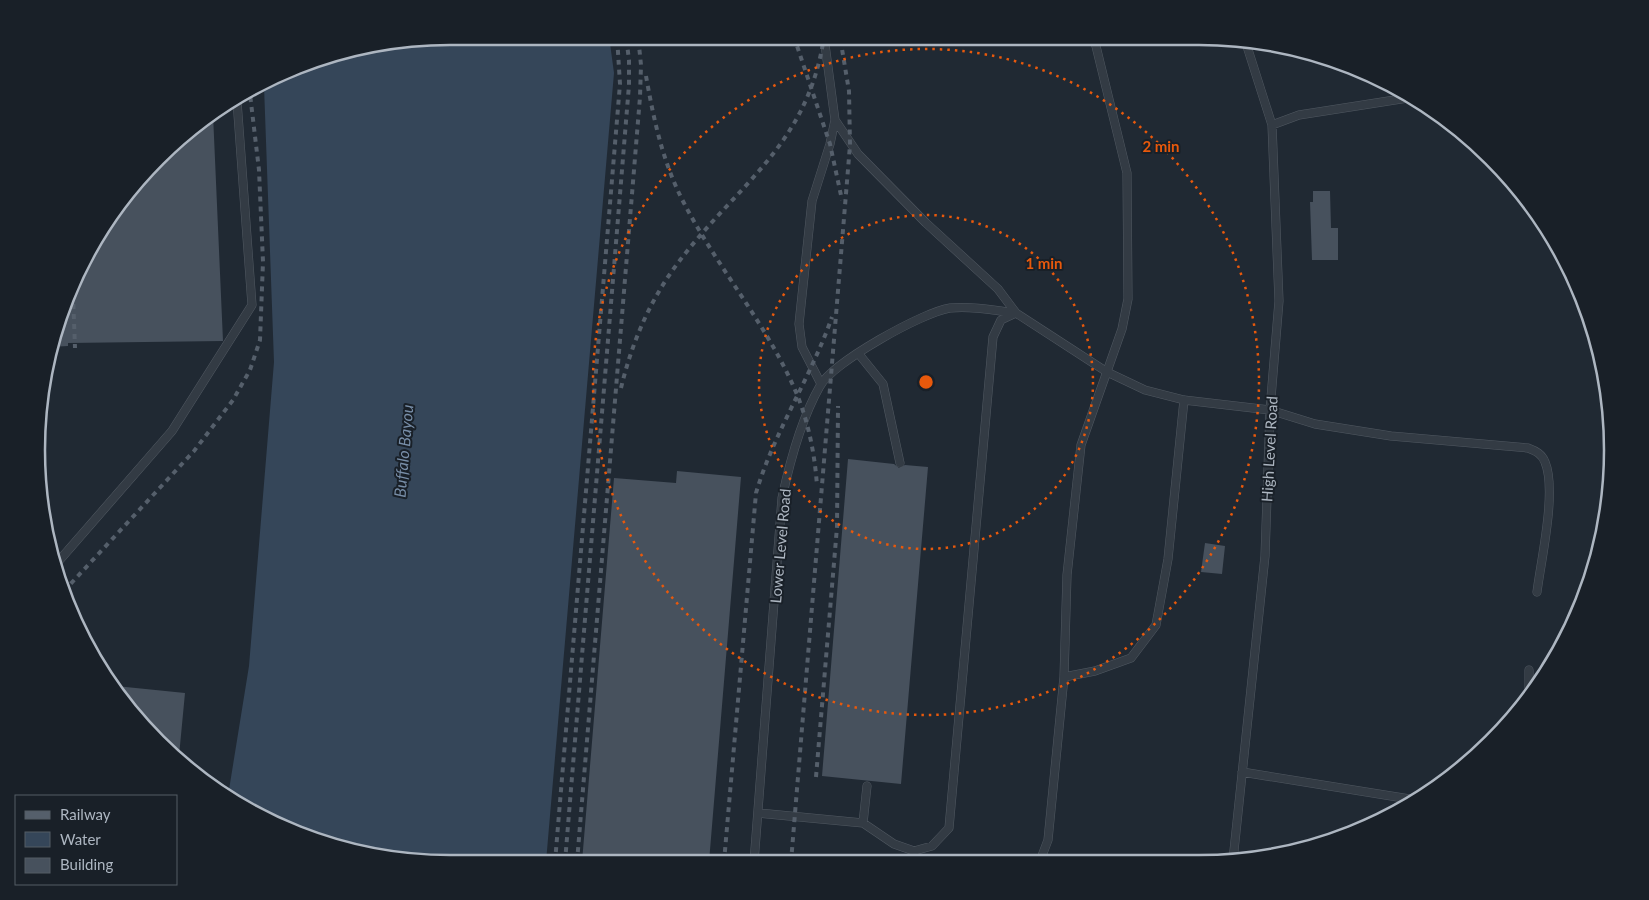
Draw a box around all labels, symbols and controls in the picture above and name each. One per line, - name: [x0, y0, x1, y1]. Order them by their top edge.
- text: 2 min: [1142, 137, 1180, 155]
- text: 1 min: [1025, 254, 1063, 272]
- centre of rings: [917, 373, 935, 391]
- street label: High Level Road: [1257, 396, 1281, 502]
- water label: Buffalo Bayou: [389, 404, 417, 498]
- street label: Lower Level Road: [766, 488, 794, 604]
- legend: [15, 795, 178, 885]
- text: Railway: [60, 805, 111, 823]
- text: Water: [60, 830, 101, 848]
- text: Building: [60, 855, 113, 873]

